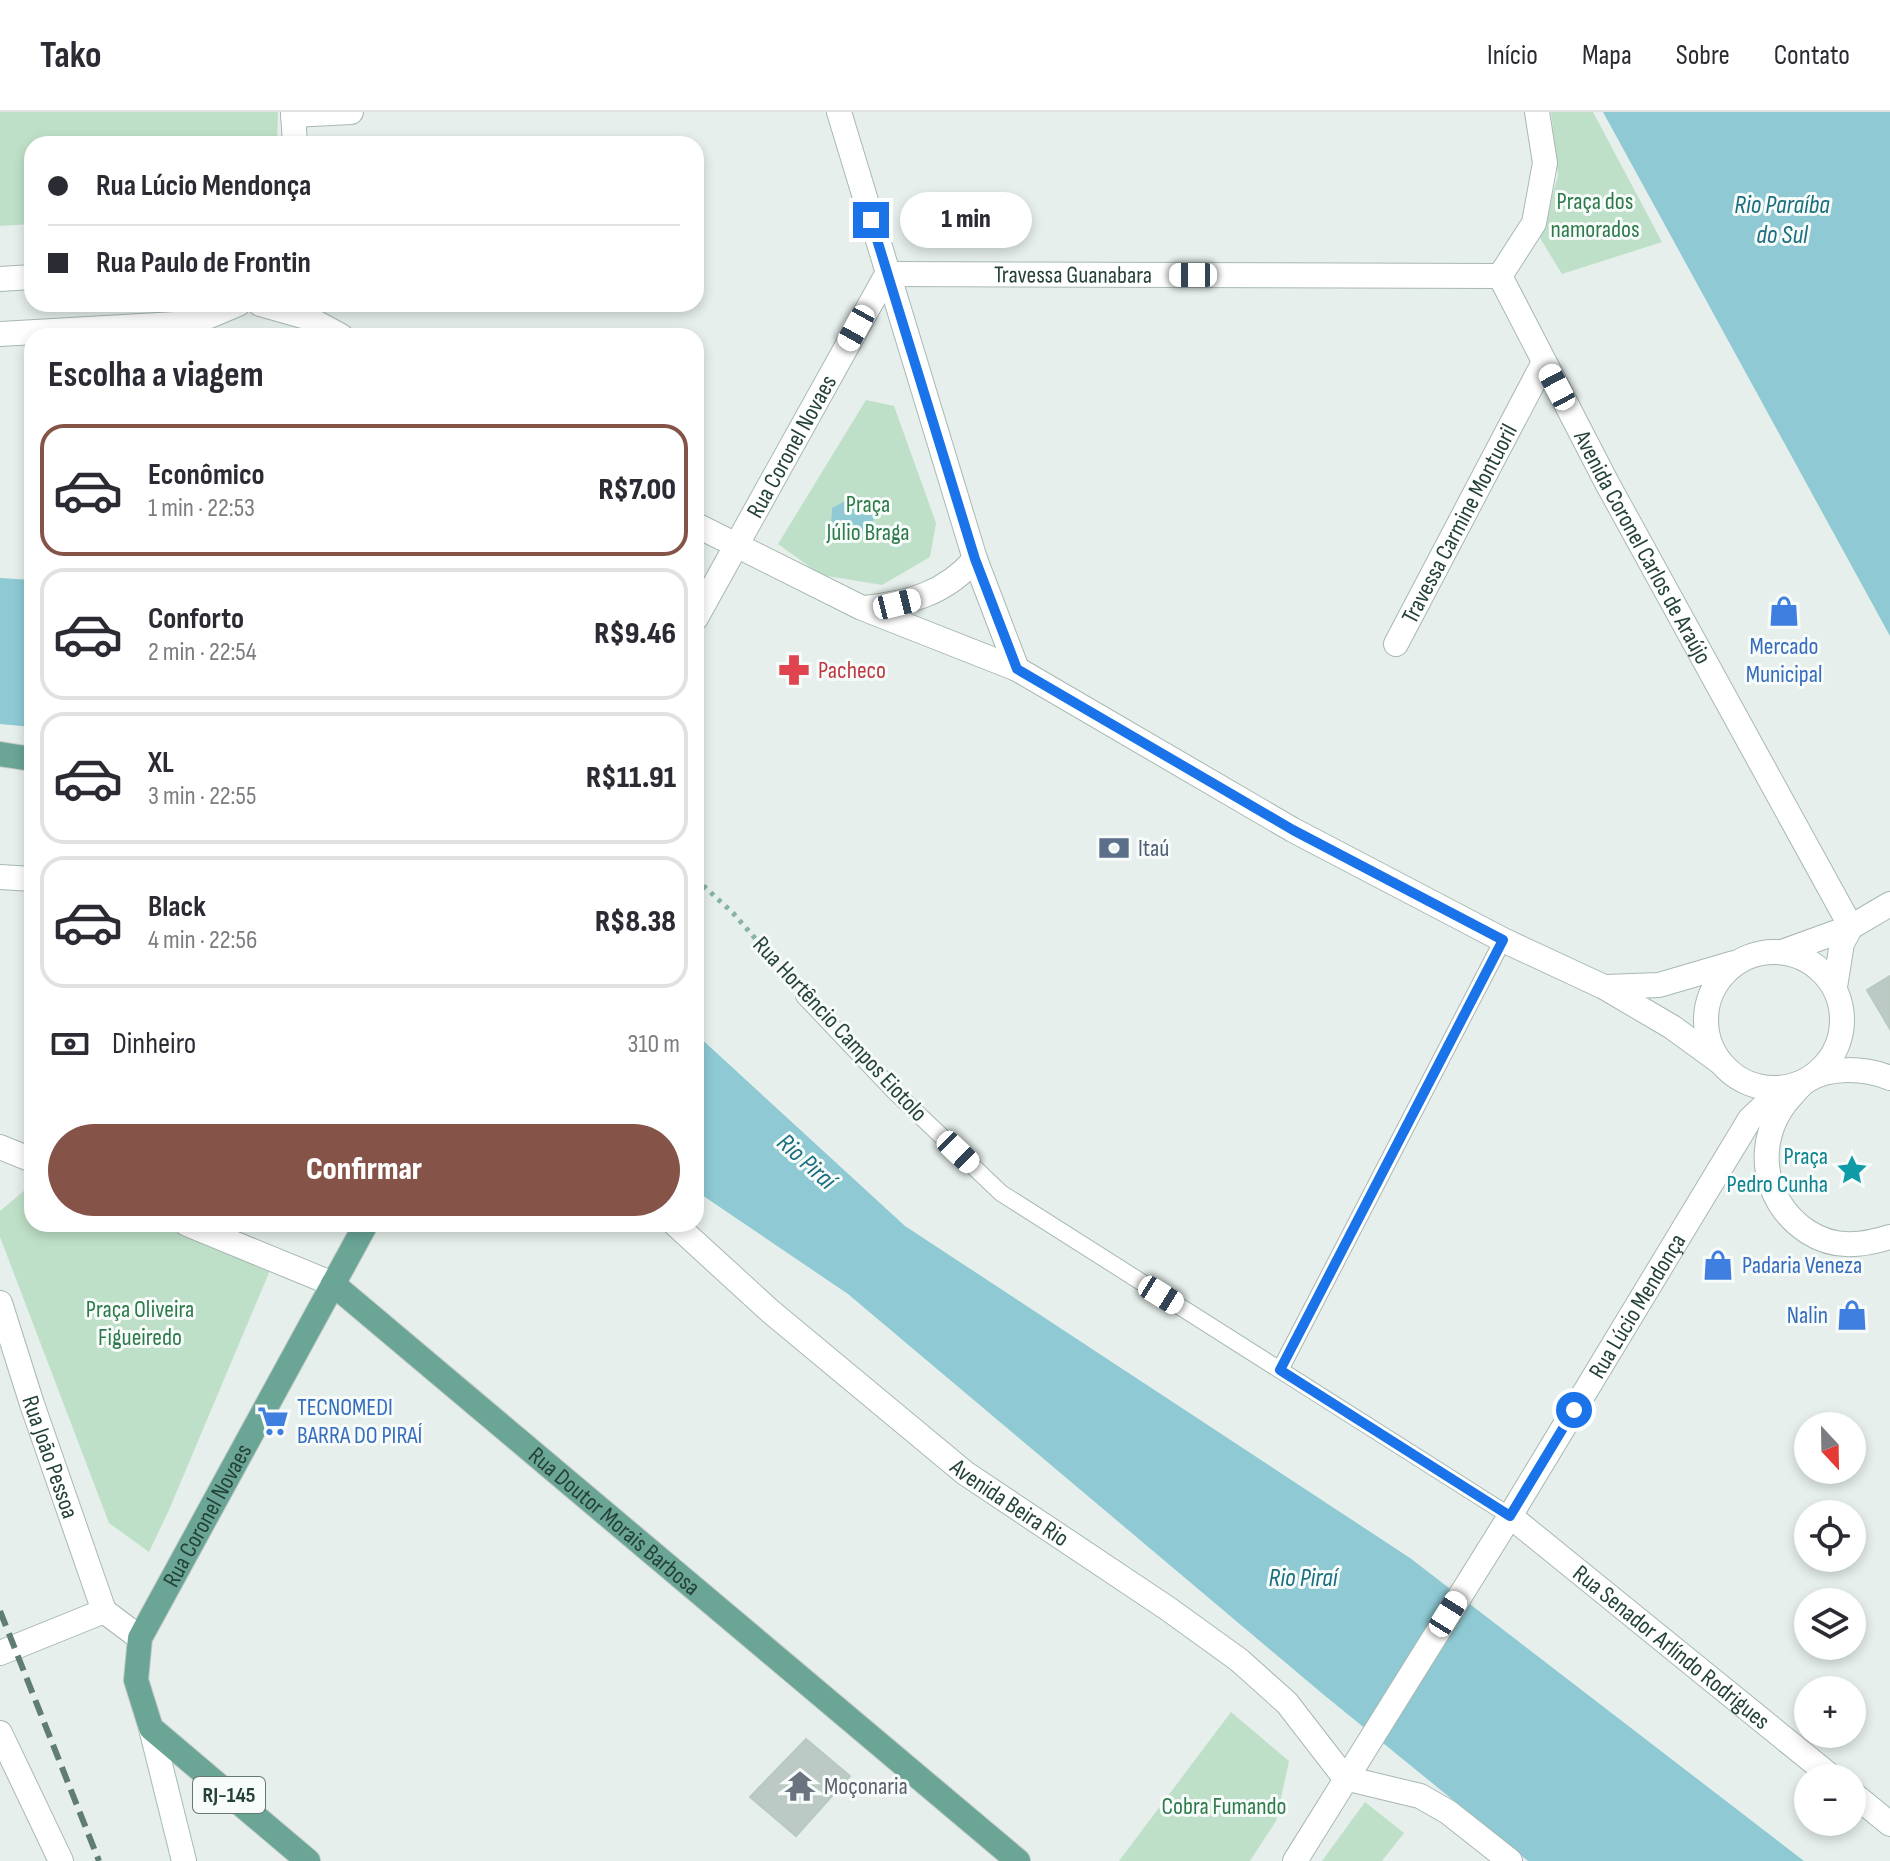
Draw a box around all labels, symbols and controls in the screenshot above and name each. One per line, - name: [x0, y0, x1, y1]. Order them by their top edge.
- text: Tako: [40, 33, 102, 78]
- text: Início: [1487, 39, 1538, 72]
- text: Mapa: [1582, 39, 1632, 72]
- text: Sobre: [1676, 39, 1730, 72]
- text: Contato: [1774, 39, 1850, 72]
- text: Rua Lúcio Mendonça: [96, 168, 311, 204]
- park label: Praça dos namorados: [1550, 187, 1640, 244]
- water label: Rio Paraíba do Sul: [1734, 190, 1830, 251]
- callout: 1 min: [899, 192, 1031, 248]
- route end: [853, 202, 889, 238]
- text: 1 min: [941, 204, 991, 235]
- text: Rua Paulo de Frontin: [96, 245, 311, 281]
- street label: Travessa Guanabara: [994, 260, 1152, 289]
- car: [1169, 263, 1217, 287]
- car: [834, 301, 878, 355]
- text: Escolha a viagem: [48, 354, 264, 397]
- car: [1535, 360, 1579, 414]
- street label: Rua Coronel Novaes: [740, 370, 843, 523]
- street label: Travessa Carmine Montuoril: [1395, 419, 1523, 628]
- street label: Avenida Coronel Carlos de Araújo: [1567, 425, 1718, 669]
- icon: car: [52, 454, 124, 526]
- text: Econômico: [148, 457, 265, 493]
- text: R$7.00: [598, 472, 676, 508]
- park label: Praça Júlio Braga: [825, 490, 910, 547]
- text: 1 min · 22:53: [148, 493, 255, 524]
- car: [871, 587, 923, 621]
- shop icon: Mercado Municipal: [1767, 594, 1801, 628]
- icon: car: [52, 598, 124, 670]
- text: Conforto: [148, 601, 244, 637]
- text: R$9.46: [594, 616, 676, 652]
- place label: Mercado Municipal: [1746, 632, 1822, 689]
- text: 2 min · 22:54: [148, 637, 257, 668]
- pharmacy icon: Pacheco: [777, 653, 811, 687]
- place label: Pacheco: [818, 656, 886, 685]
- icon: car: [52, 742, 124, 814]
- text: XL: [148, 745, 174, 781]
- text: R$11.91: [586, 760, 676, 796]
- text: 3 min · 22:55: [148, 781, 256, 812]
- bank icon: Itaú: [1097, 831, 1131, 865]
- place label: Itaú: [1138, 834, 1169, 863]
- icon: car: [52, 886, 124, 958]
- text: Black: [148, 889, 206, 925]
- text: R$8.38: [595, 904, 676, 940]
- text: 4 min · 22:56: [148, 925, 257, 956]
- street label: Rua Hortêncio Campos Eiotolo: [747, 930, 933, 1128]
- icon: cash: [48, 1022, 92, 1066]
- text: Dinheiro: [112, 1026, 196, 1062]
- text: 310 m: [628, 1029, 680, 1060]
- button: Confirmar: [48, 1124, 680, 1216]
- water label: Rio Piraí: [770, 1127, 844, 1198]
- car: [932, 1127, 984, 1177]
- place label: Praça Pedro Cunha: [1727, 1142, 1828, 1199]
- place icon: Praça Pedro Cunha: [1835, 1153, 1869, 1187]
- street label: Rua Lúcio Mendonça: [1582, 1228, 1692, 1384]
- shop icon: Padaria Veneza: [1701, 1248, 1735, 1282]
- place label: Padaria Veneza: [1742, 1251, 1862, 1280]
- car: [1134, 1272, 1188, 1318]
- park label: Praça Oliveira Figueiredo: [86, 1295, 194, 1352]
- shop icon: Nalin: [1835, 1298, 1869, 1332]
- place label: Nalin: [1787, 1301, 1828, 1330]
- street label: Rua João Pessoa: [16, 1392, 85, 1522]
- route start: [1556, 1392, 1592, 1428]
- place label: TECNOMEDI BARRA DO PIRAÍ: [297, 1393, 423, 1450]
- supermarket icon: TECNOMEDI BARRA DO PIRAÍ: [256, 1404, 290, 1438]
- north arrow: [1794, 1412, 1866, 1484]
- map controls: [1794, 1412, 1866, 1836]
- street label: Rua Coronel Novaes: [156, 1439, 258, 1592]
- street label: Rua Doutor Morais Barbosa: [523, 1441, 706, 1602]
- street label: Avenida Beira Rio: [944, 1452, 1074, 1553]
- button: locate: [1794, 1500, 1866, 1572]
- street label: Rua Senador Arlíndo Rodrigues: [1567, 1559, 1776, 1735]
- water label: Rio Piraí: [1269, 1563, 1340, 1594]
- car: [1425, 1587, 1471, 1641]
- button: layers: [1794, 1588, 1866, 1660]
- button: +: [1794, 1676, 1866, 1748]
- button: −: [1794, 1764, 1866, 1836]
- temple icon: Moçonaria: [783, 1769, 817, 1803]
- place label: Moçonaria: [824, 1772, 908, 1801]
- road number: RJ-145: [193, 1777, 265, 1813]
- park label: Cobra Fumando: [1162, 1792, 1286, 1821]

